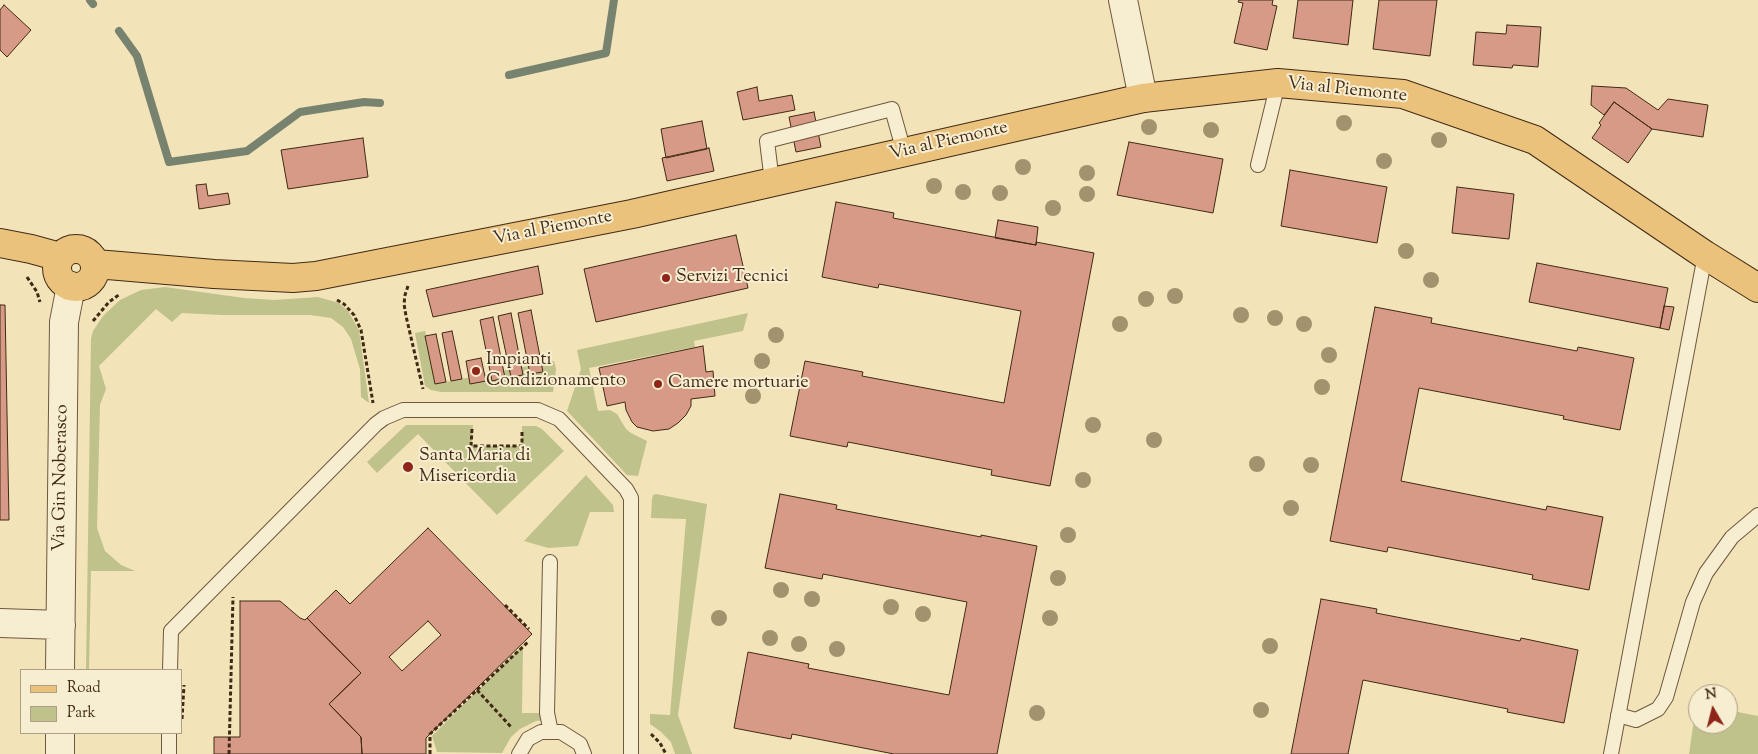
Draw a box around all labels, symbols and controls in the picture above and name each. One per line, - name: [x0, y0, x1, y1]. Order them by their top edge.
- street label: Via al Piemonte: [1286, 74, 1408, 108]
- street label: Via al Piemonte: [888, 118, 1010, 166]
- street label: Via al Piemonte: [492, 207, 614, 251]
- place label: Servizi Tecnici: [676, 267, 789, 289]
- marker: Servizi Tecnici: [660, 272, 672, 284]
- place label: Impianti Condizionamento: [486, 350, 626, 392]
- marker: Impianti Condizionamento: [470, 365, 482, 377]
- place label: Camere mortuarie: [668, 373, 809, 395]
- marker: Camere mortuarie: [652, 378, 664, 390]
- street label: Via Gin Noberasco: [50, 404, 74, 552]
- place label: Santa Maria di Misericordia: [419, 446, 531, 488]
- marker: Santa Maria di Misericordia: [401, 460, 415, 474]
- legend: [20, 669, 182, 734]
- text: Road: [67, 678, 101, 699]
- north arrow: [1688, 684, 1738, 734]
- text: N: [1704, 684, 1718, 706]
- text: Park: [67, 703, 96, 724]

